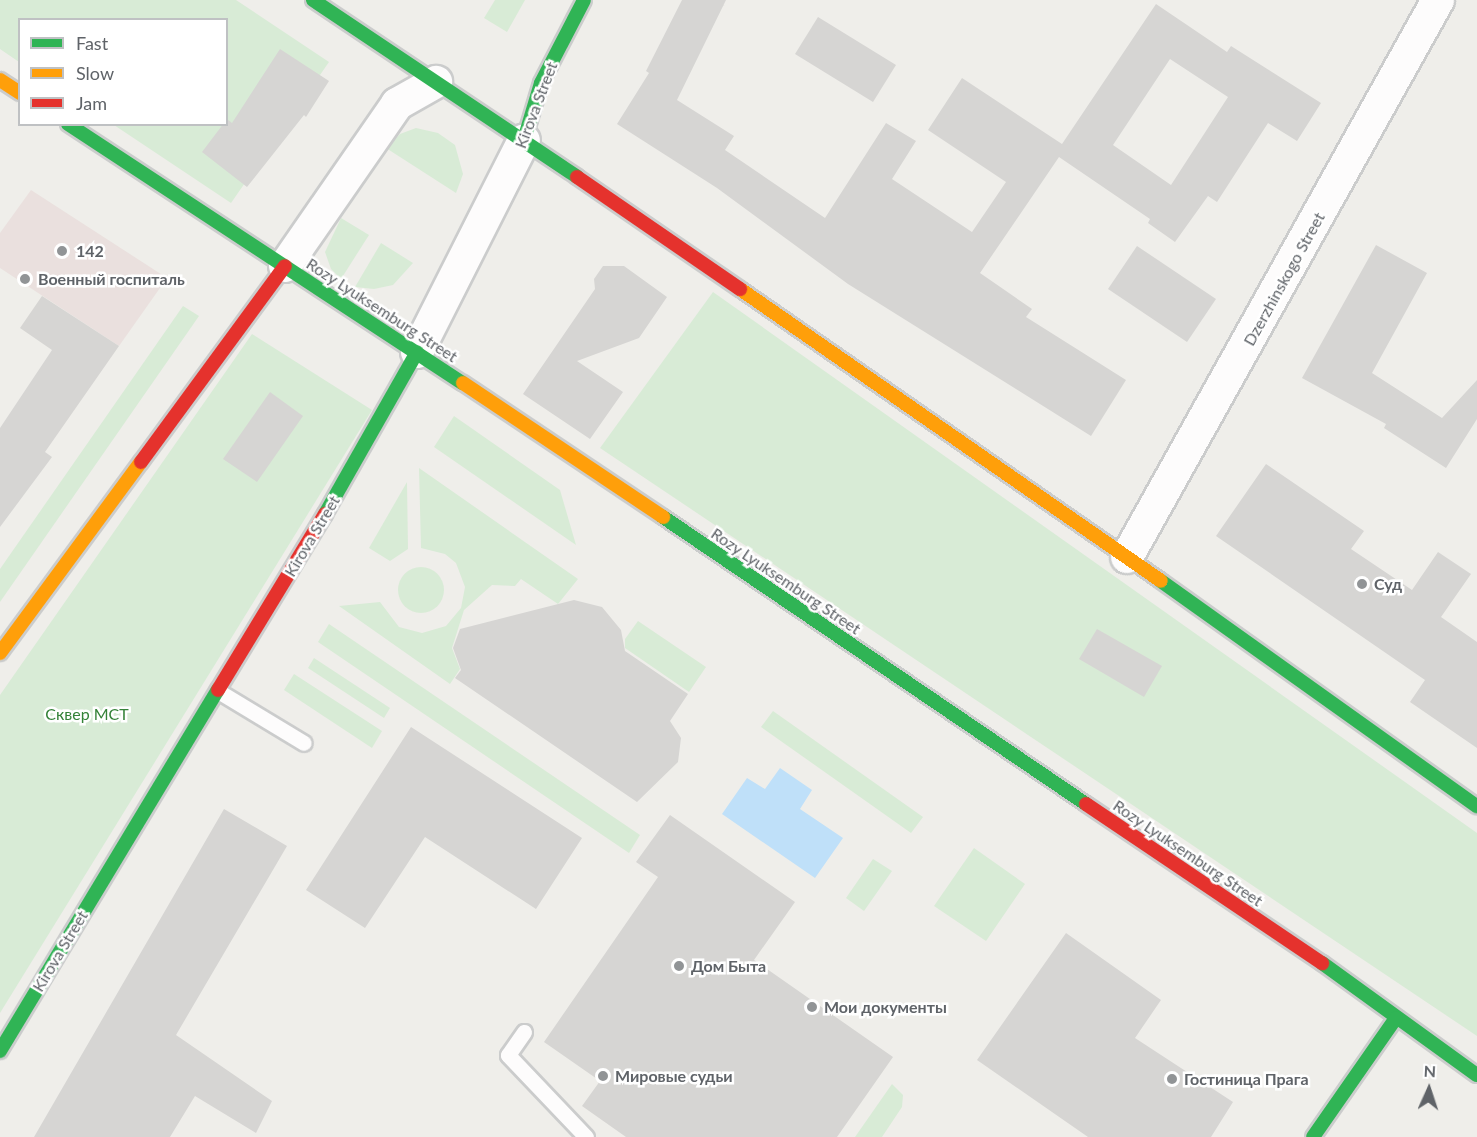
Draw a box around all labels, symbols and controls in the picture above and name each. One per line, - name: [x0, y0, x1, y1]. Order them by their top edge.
- legend: [18, 18, 228, 126]
- text: Fast: [76, 32, 108, 54]
- street label: Kirova Street: [511, 59, 561, 151]
- text: Slow: [76, 62, 114, 84]
- text: Jam: [76, 92, 107, 114]
- street label: Dzerzhinskogo Street: [1239, 209, 1329, 349]
- place label: 142: [76, 241, 104, 261]
- marker: 142: [53, 242, 71, 260]
- street label: Rozy Lyuksemburg Street: [303, 254, 461, 366]
- place label: Военный госпиталь: [38, 269, 185, 289]
- marker: Военный госпиталь: [16, 270, 34, 288]
- street label: Kirova Street: [280, 492, 344, 580]
- street label: Rozy Lyuksemburg Street: [707, 524, 865, 638]
- place label: Суд: [1374, 574, 1402, 594]
- marker: Суд: [1355, 577, 1369, 591]
- park label: Сквер МСТ: [45, 704, 129, 724]
- street label: Rozy Lyuksemburg Street: [1109, 796, 1267, 910]
- street label: Kirova Street: [28, 907, 92, 995]
- place label: Дом Быта: [691, 956, 766, 976]
- marker: Дом Быта: [672, 959, 686, 973]
- place label: Мои документы: [824, 997, 947, 1017]
- marker: Мои документы: [805, 1000, 819, 1014]
- north arrow: [1399, 1059, 1459, 1119]
- text: N: [1423, 1061, 1437, 1080]
- place label: Мировые судьи: [615, 1066, 733, 1086]
- marker: Мировые судьи: [596, 1069, 610, 1083]
- place label: Гостиница Прага: [1184, 1069, 1309, 1089]
- marker: Гостиница Прага: [1165, 1072, 1179, 1086]

